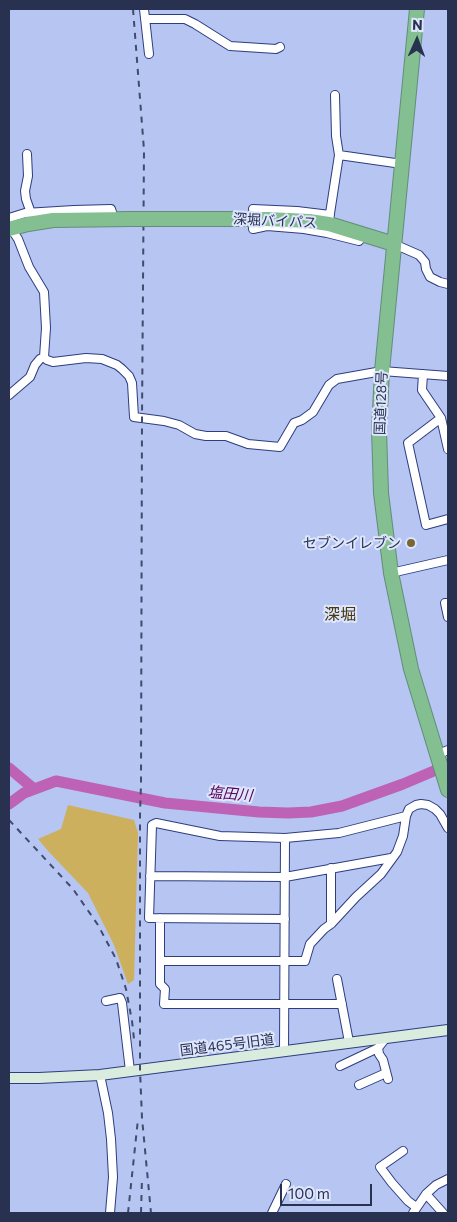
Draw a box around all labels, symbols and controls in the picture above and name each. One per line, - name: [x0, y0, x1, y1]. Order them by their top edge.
- north arrow: [392, 15, 442, 65]
- text: N: [412, 16, 423, 33]
- street label: 深堀バイパス: [233, 210, 317, 232]
- street label: 国道128号: [371, 371, 391, 435]
- place label: セブンイレブン: [303, 535, 401, 551]
- marker: セブンイレブン: [405, 537, 417, 549]
- district label: 深堀: [324, 605, 356, 625]
- water label: 塩田川: [207, 783, 253, 805]
- street label: 国道465号旧道: [179, 1031, 275, 1059]
- scale bar: [282, 1174, 374, 1206]
- text: 100 m: [288, 1184, 330, 1202]

